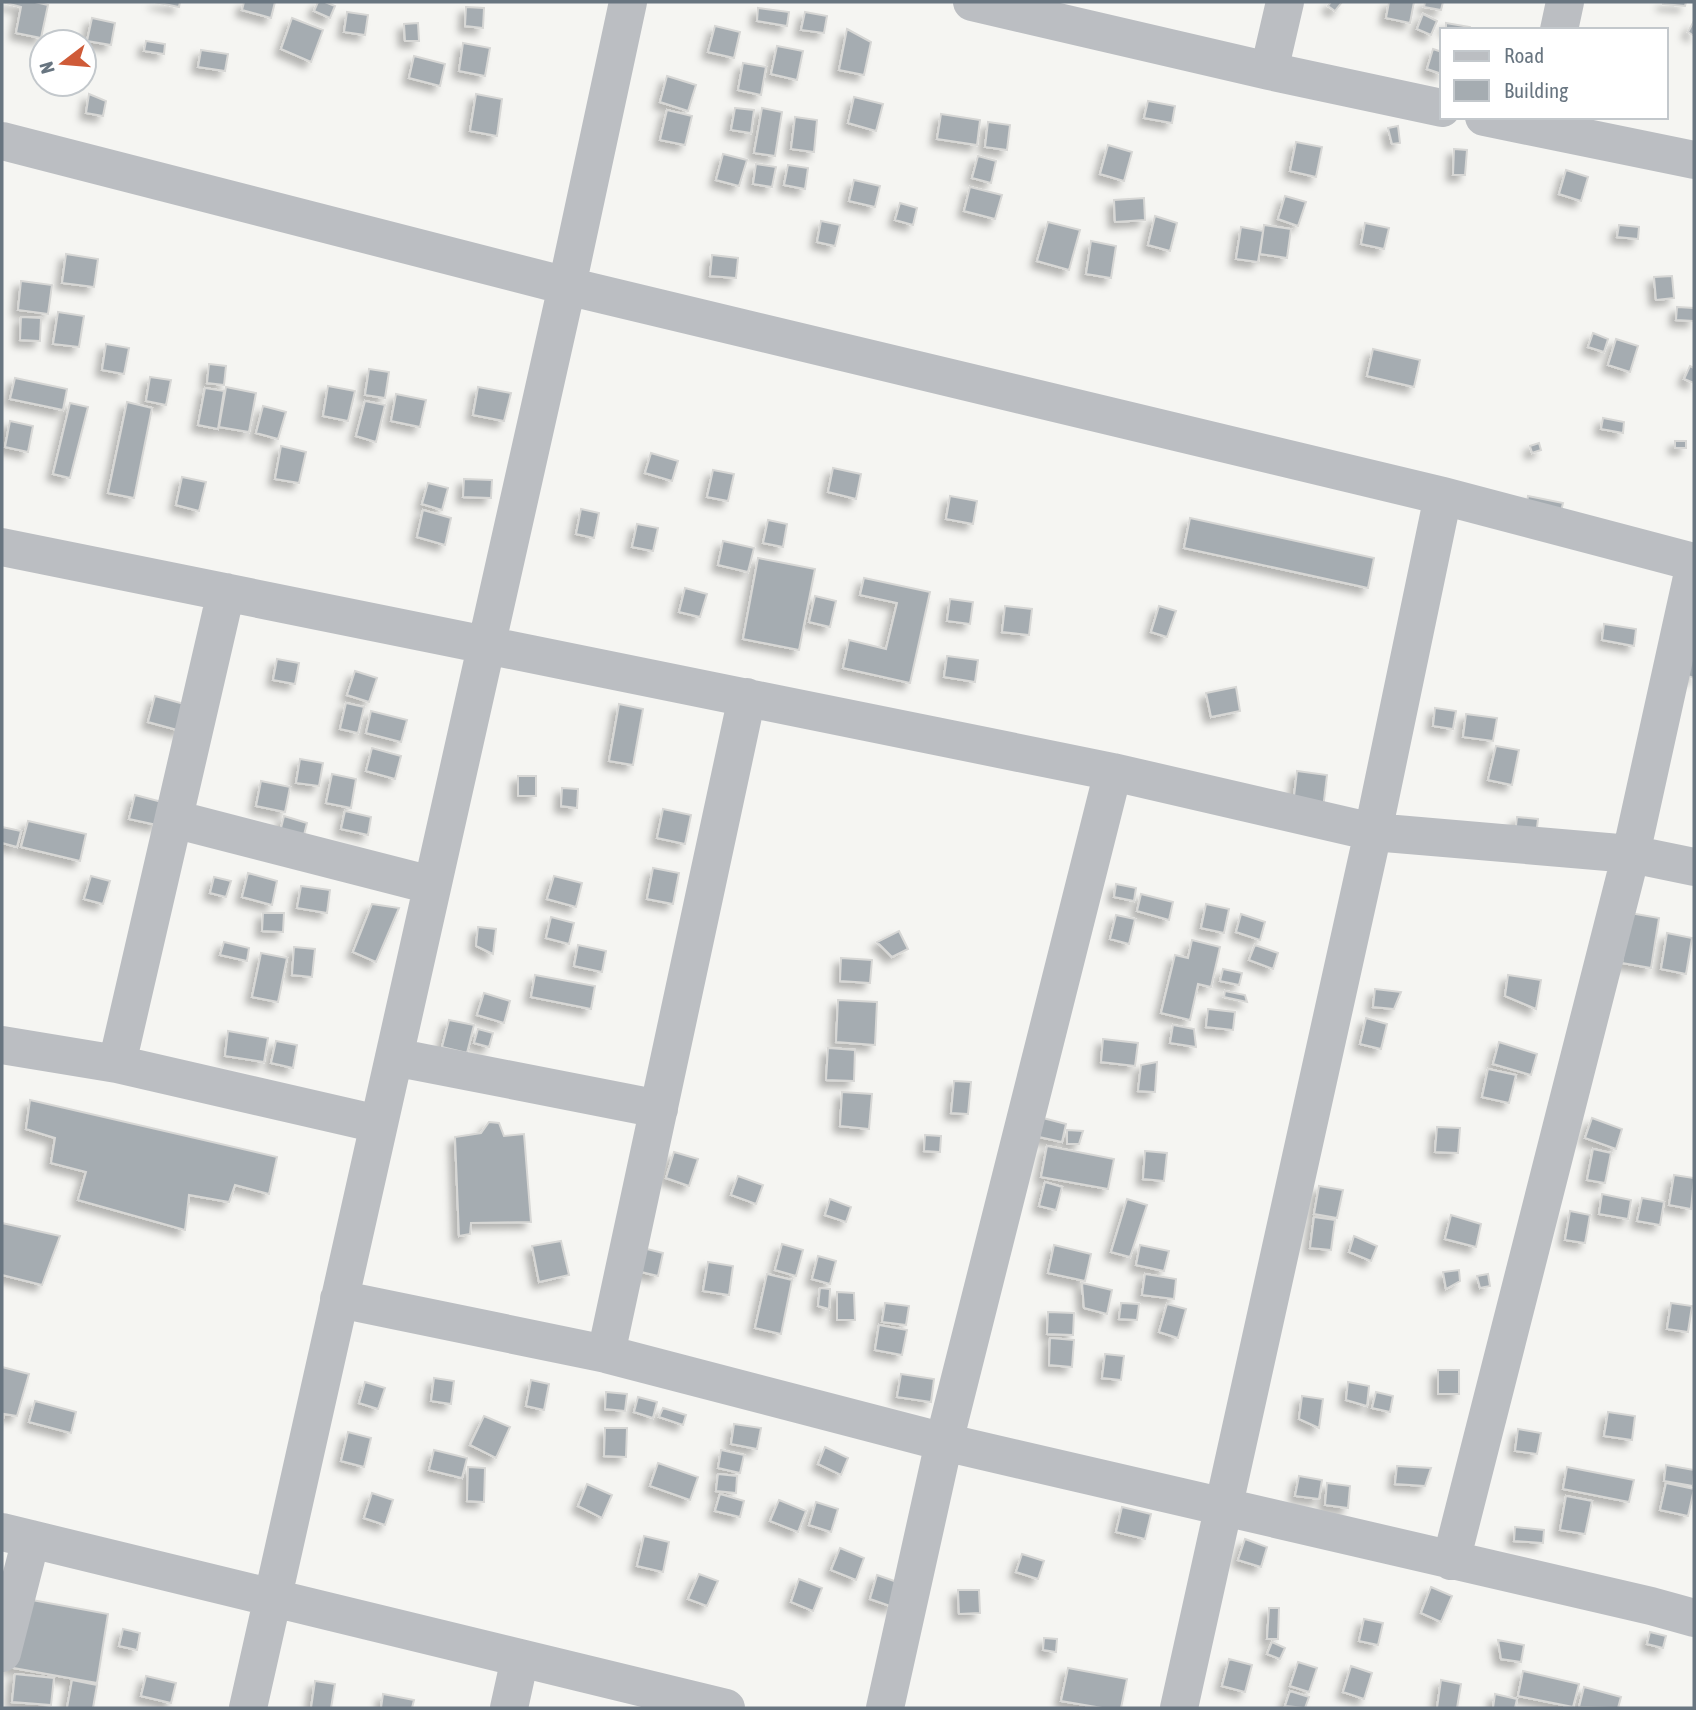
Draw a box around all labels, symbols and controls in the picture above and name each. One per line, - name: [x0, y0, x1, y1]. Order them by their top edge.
- north arrow: [28, 28, 98, 98]
- legend: [1440, 28, 1668, 119]
- text: Road: [1504, 43, 1544, 67]
- text: N: [35, 59, 59, 76]
- text: Building: [1504, 78, 1568, 102]

